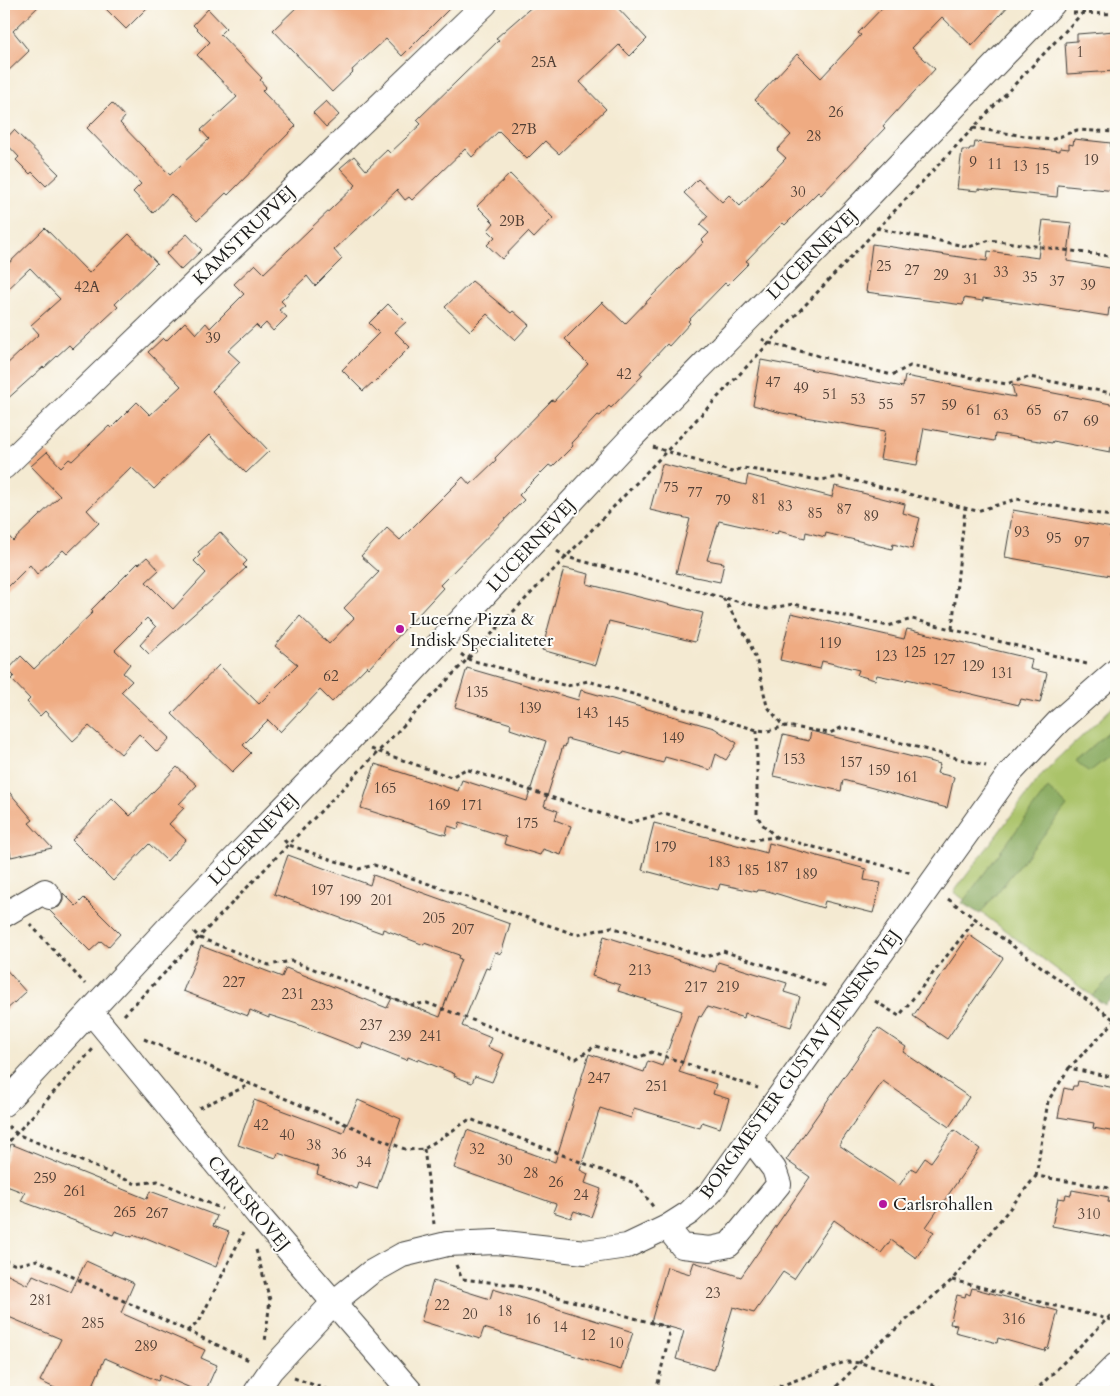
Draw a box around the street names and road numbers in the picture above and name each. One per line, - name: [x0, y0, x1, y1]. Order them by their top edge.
- street label: KAMSTRUPVEJ: [188, 180, 301, 291]
- street label: LUCERNEVEJ: [761, 203, 864, 306]
- street label: LUCERNEVEJ: [481, 493, 581, 598]
- street label: LUCERNEVEJ: [203, 788, 304, 891]
- street label: BORGMESTER GUSTAV JENSENS VEJ: [694, 924, 907, 1204]
- street label: CARLSROVEJ: [201, 1150, 296, 1256]

